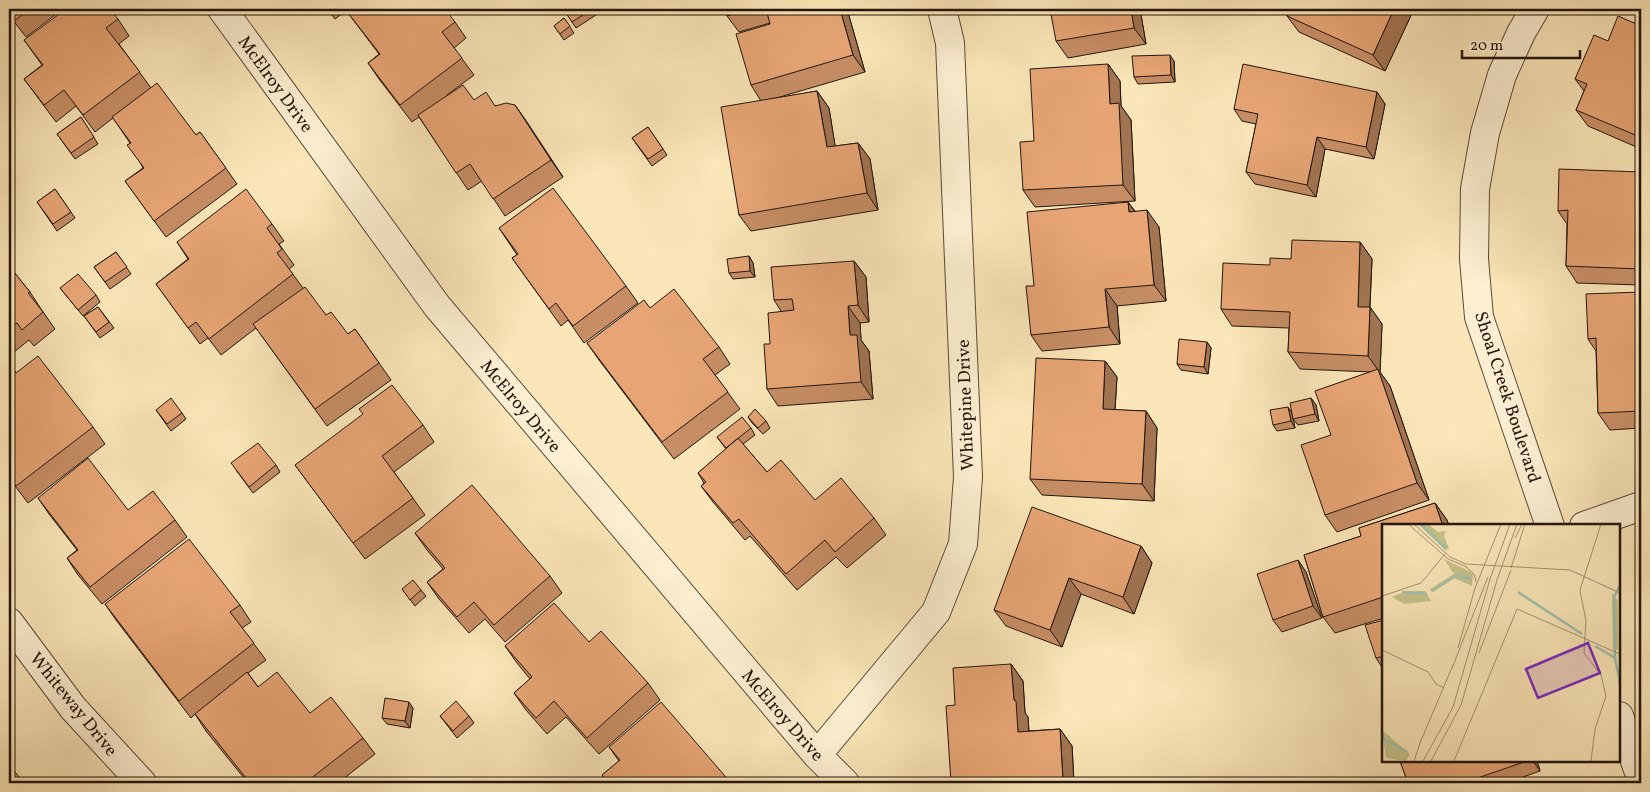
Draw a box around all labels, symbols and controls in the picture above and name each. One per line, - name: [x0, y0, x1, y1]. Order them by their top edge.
- scale bar: [1462, 28, 1580, 60]
- street label: McElroy Drive: [231, 31, 319, 138]
- text: 20 m: [1470, 36, 1503, 57]
- street label: Shoal Creek Boulevard: [1467, 309, 1546, 486]
- street label: Whitepine Drive: [952, 339, 981, 471]
- street label: McElroy Drive: [474, 355, 566, 459]
- inset map: [1382, 524, 1620, 762]
- street label: Whiteway Drive: [23, 647, 123, 762]
- street label: McElroy Drive: [735, 665, 829, 767]

